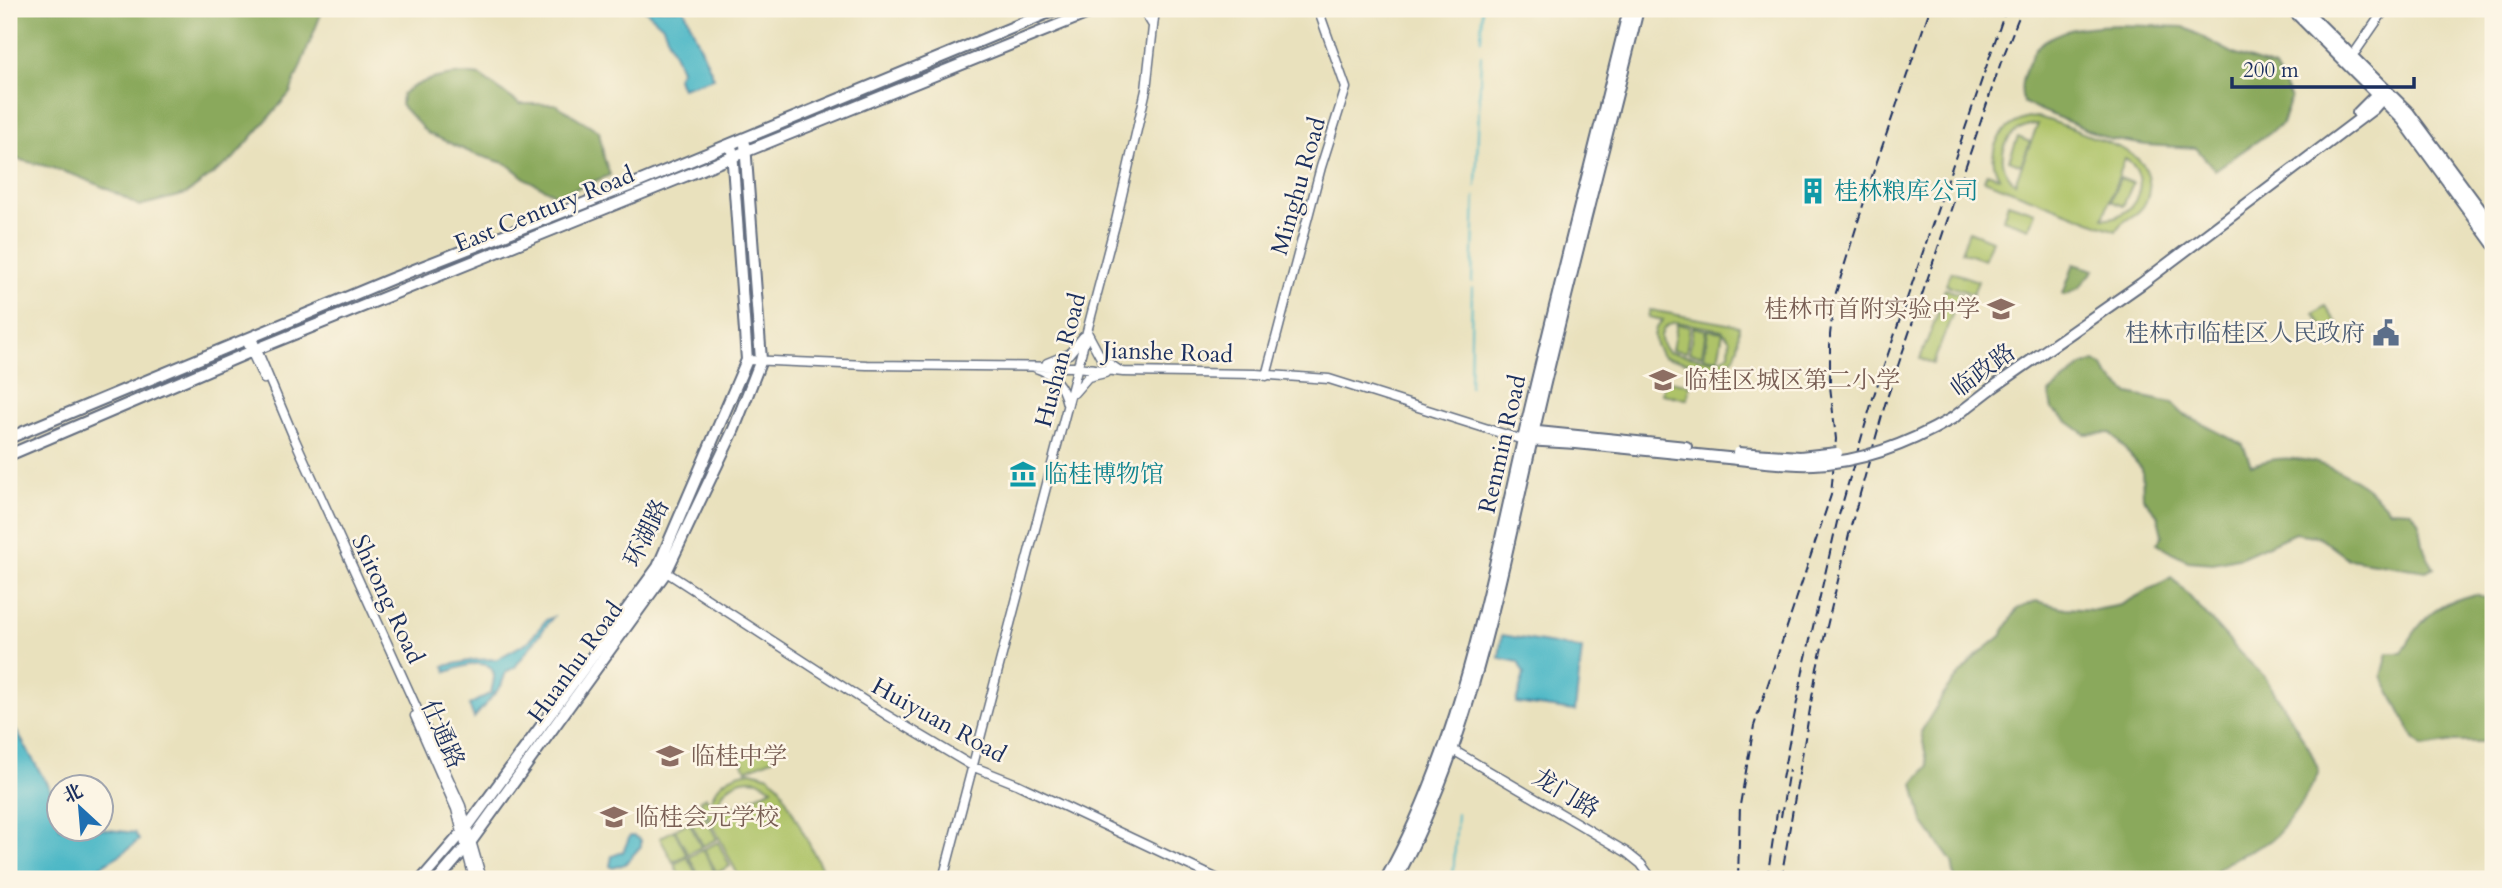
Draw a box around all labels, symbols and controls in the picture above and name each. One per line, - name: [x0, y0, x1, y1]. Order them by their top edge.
- scale bar: [2232, 46, 2414, 90]
- text: 200 m: [2243, 56, 2299, 85]
- street label: Minghu Road: [1263, 113, 1334, 259]
- street label: East Century Road: [449, 158, 639, 261]
- place label: 桂林粮库公司: [1834, 175, 1978, 208]
- building icon: 桂林粮库公司: [1798, 176, 1828, 206]
- street label: Hushan Road: [1027, 289, 1094, 431]
- place label: 桂林市首附实验中学: [1764, 293, 1980, 326]
- school or university icon: 桂林市首附实验中学: [1986, 294, 2016, 324]
- place label: 桂林市临桂区人民政府: [2125, 317, 2365, 350]
- public building icon: 桂林市临桂区人民政府: [2371, 318, 2401, 348]
- street label: Jianshe Road: [1099, 334, 1234, 371]
- street label: 临政路: [1944, 336, 2022, 405]
- place label: 临桂区城区第二小学: [1684, 364, 1900, 397]
- school or university icon: 临桂区城区第二小学: [1648, 365, 1678, 395]
- street label: Renmin Road: [1471, 371, 1534, 517]
- place label: 临桂博物馆: [1044, 458, 1164, 491]
- museum icon: 临桂博物馆: [1008, 459, 1038, 489]
- street label: 环湖路: [616, 494, 677, 573]
- street label: Shitong Road: [343, 529, 432, 669]
- street label: Huanhu Road: [520, 595, 631, 730]
- street label: Huiyuan Road: [866, 670, 1012, 771]
- street label: 仕通路: [413, 695, 472, 774]
- place label: 临桂中学: [691, 740, 787, 773]
- school or university icon: 临桂中学: [655, 741, 685, 771]
- street label: 龙门路: [1526, 761, 1605, 826]
- north arrow: [46, 772, 116, 842]
- text: 北: [59, 778, 87, 809]
- place label: 临桂会元学校: [635, 801, 779, 834]
- school or university icon: 临桂会元学校: [599, 802, 629, 832]

